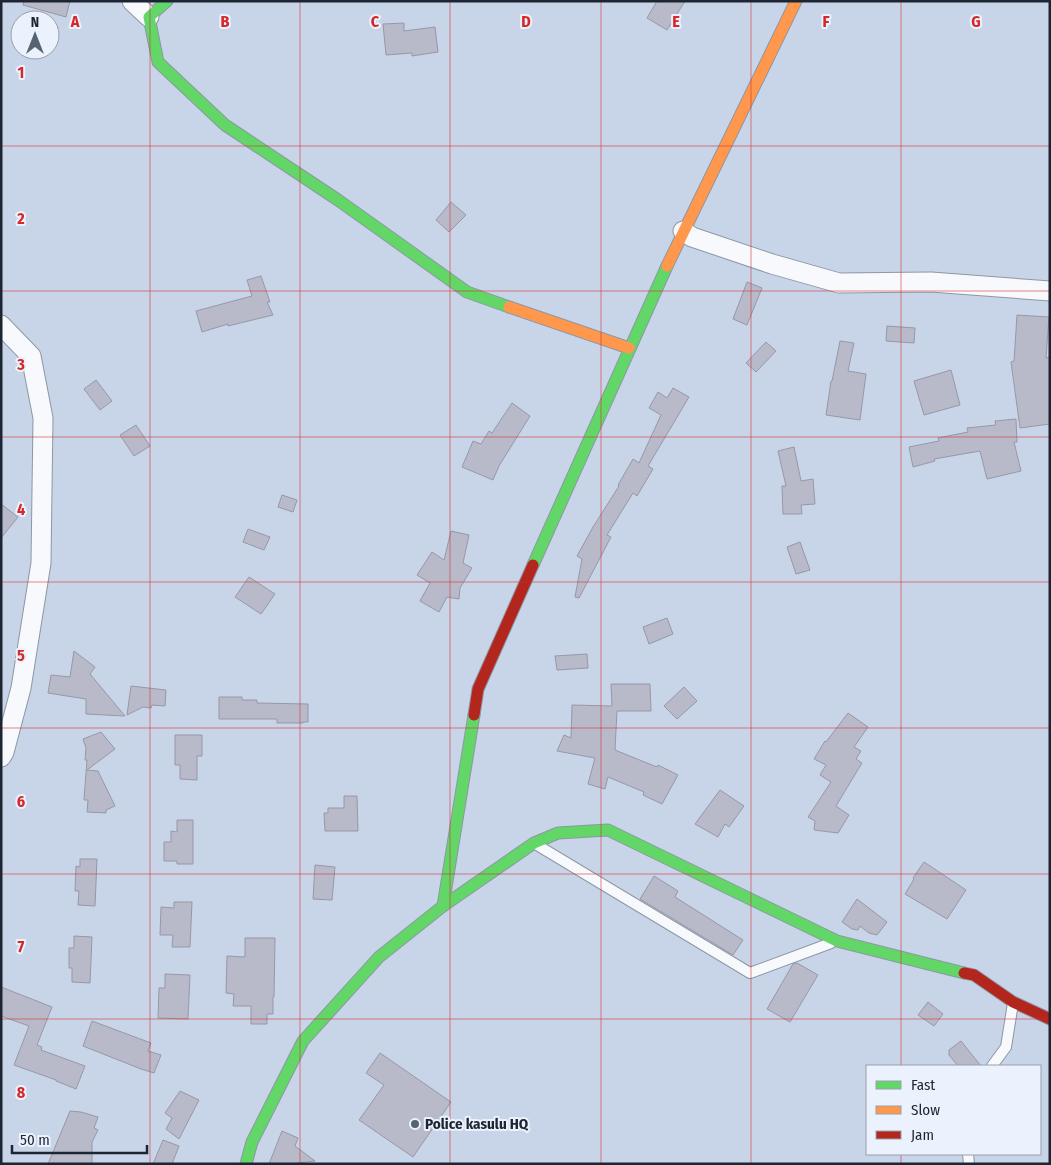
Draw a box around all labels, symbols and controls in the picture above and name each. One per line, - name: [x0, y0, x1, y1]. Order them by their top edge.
- north arrow: [10, 10, 60, 60]
- text: A: [70, 12, 80, 31]
- text: B: [221, 12, 230, 31]
- text: C: [371, 12, 380, 31]
- text: D: [521, 12, 531, 31]
- text: E: [672, 12, 680, 31]
- text: F: [822, 12, 830, 31]
- text: G: [971, 12, 981, 31]
- text: N: [31, 14, 39, 31]
- text: 1: [18, 63, 24, 82]
- text: 2: [16, 209, 25, 228]
- text: 3: [16, 355, 25, 374]
- text: 4: [17, 500, 25, 519]
- text: 5: [17, 646, 25, 665]
- text: 6: [17, 792, 25, 811]
- text: 7: [18, 937, 25, 956]
- legend: [866, 1065, 1041, 1155]
- text: Fast: [911, 1076, 935, 1094]
- text: 8: [17, 1083, 26, 1102]
- text: Slow: [911, 1101, 940, 1119]
- place label: Police kasulu HQ: [425, 1115, 529, 1133]
- marker: Police kasulu HQ: [409, 1118, 421, 1130]
- scale bar: [12, 1122, 148, 1154]
- text: Jam: [911, 1126, 934, 1144]
- text: 50 m: [20, 1131, 50, 1149]

